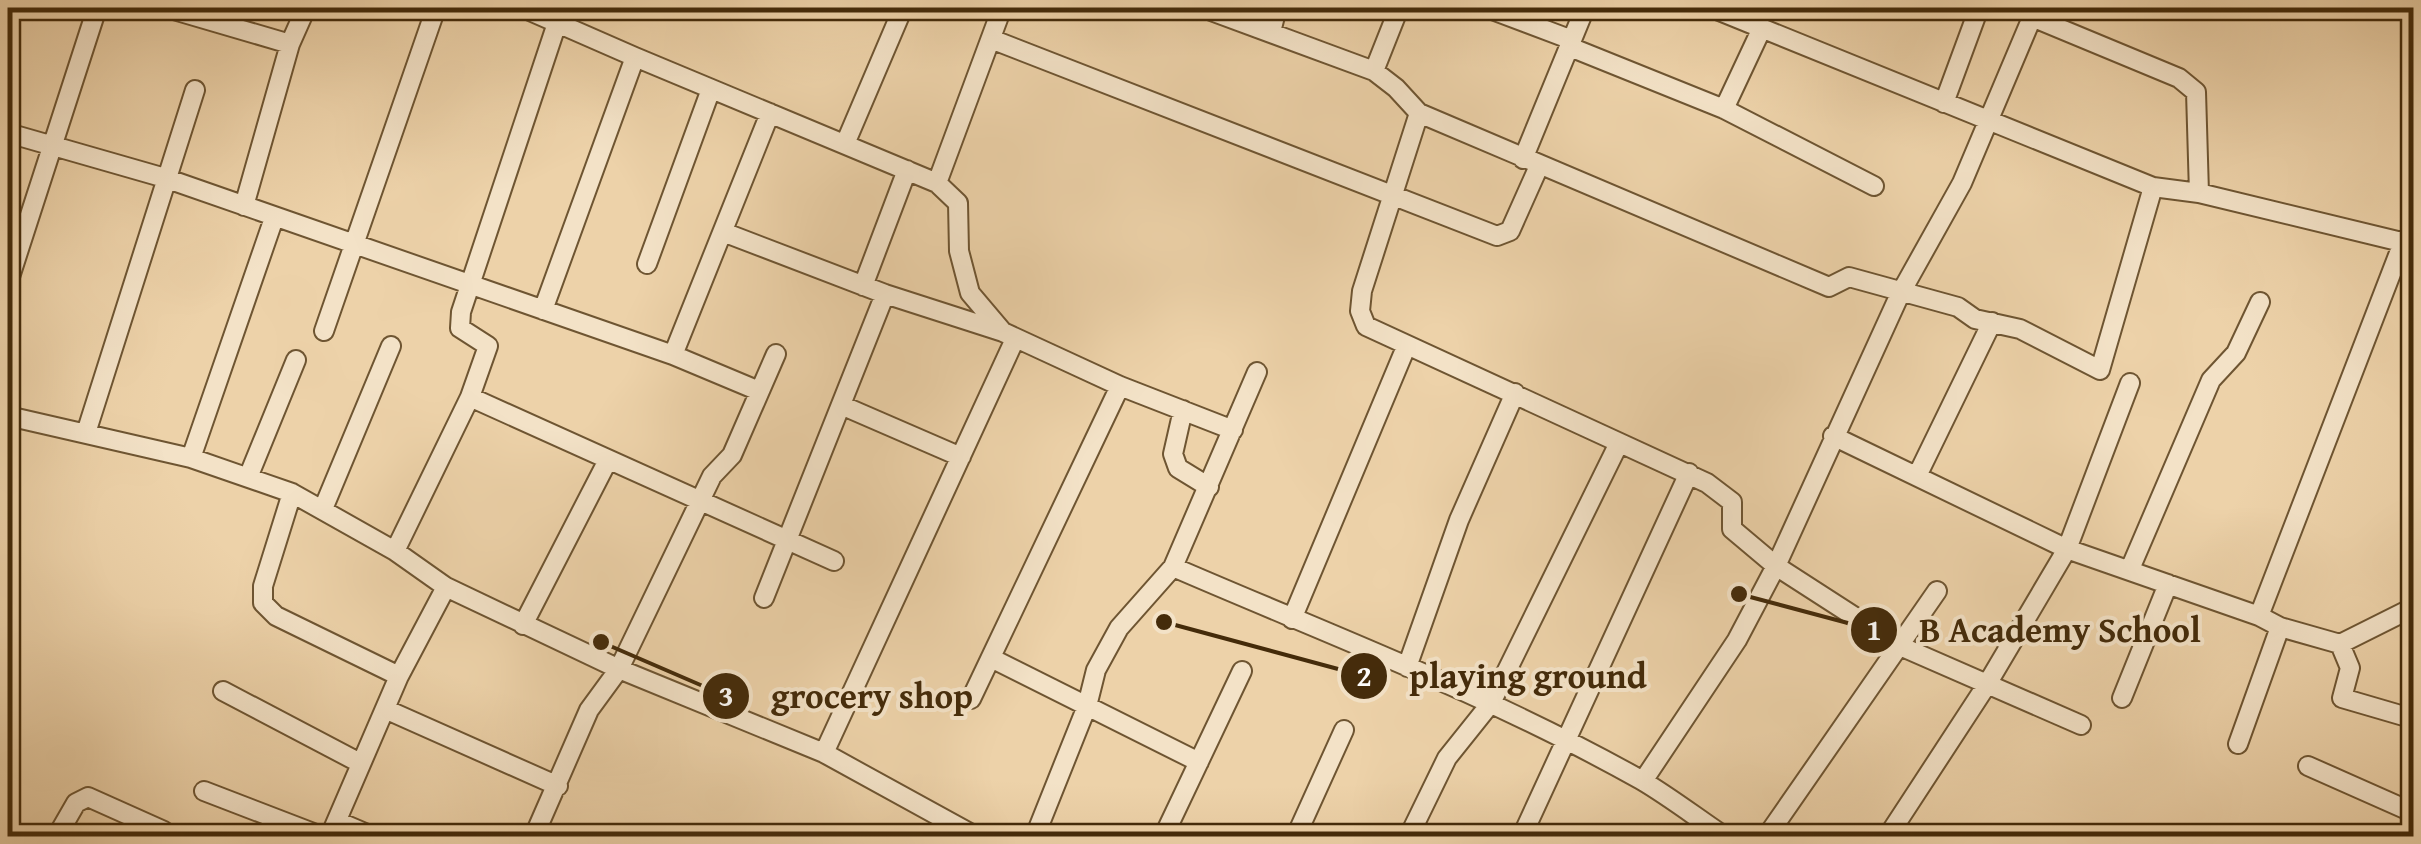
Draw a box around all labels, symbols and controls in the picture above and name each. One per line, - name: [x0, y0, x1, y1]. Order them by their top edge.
- callout: B Academy School: [1849, 597, 2220, 662]
- text: B Academy School: [1919, 604, 2201, 655]
- text: 1: [1866, 607, 1882, 651]
- callout: playing ground: [1339, 643, 1667, 708]
- text: playing ground: [1409, 650, 1648, 701]
- text: 2: [1356, 653, 1372, 697]
- callout: grocery shop: [701, 663, 993, 728]
- text: grocery shop: [771, 670, 973, 721]
- text: 3: [718, 673, 734, 717]

